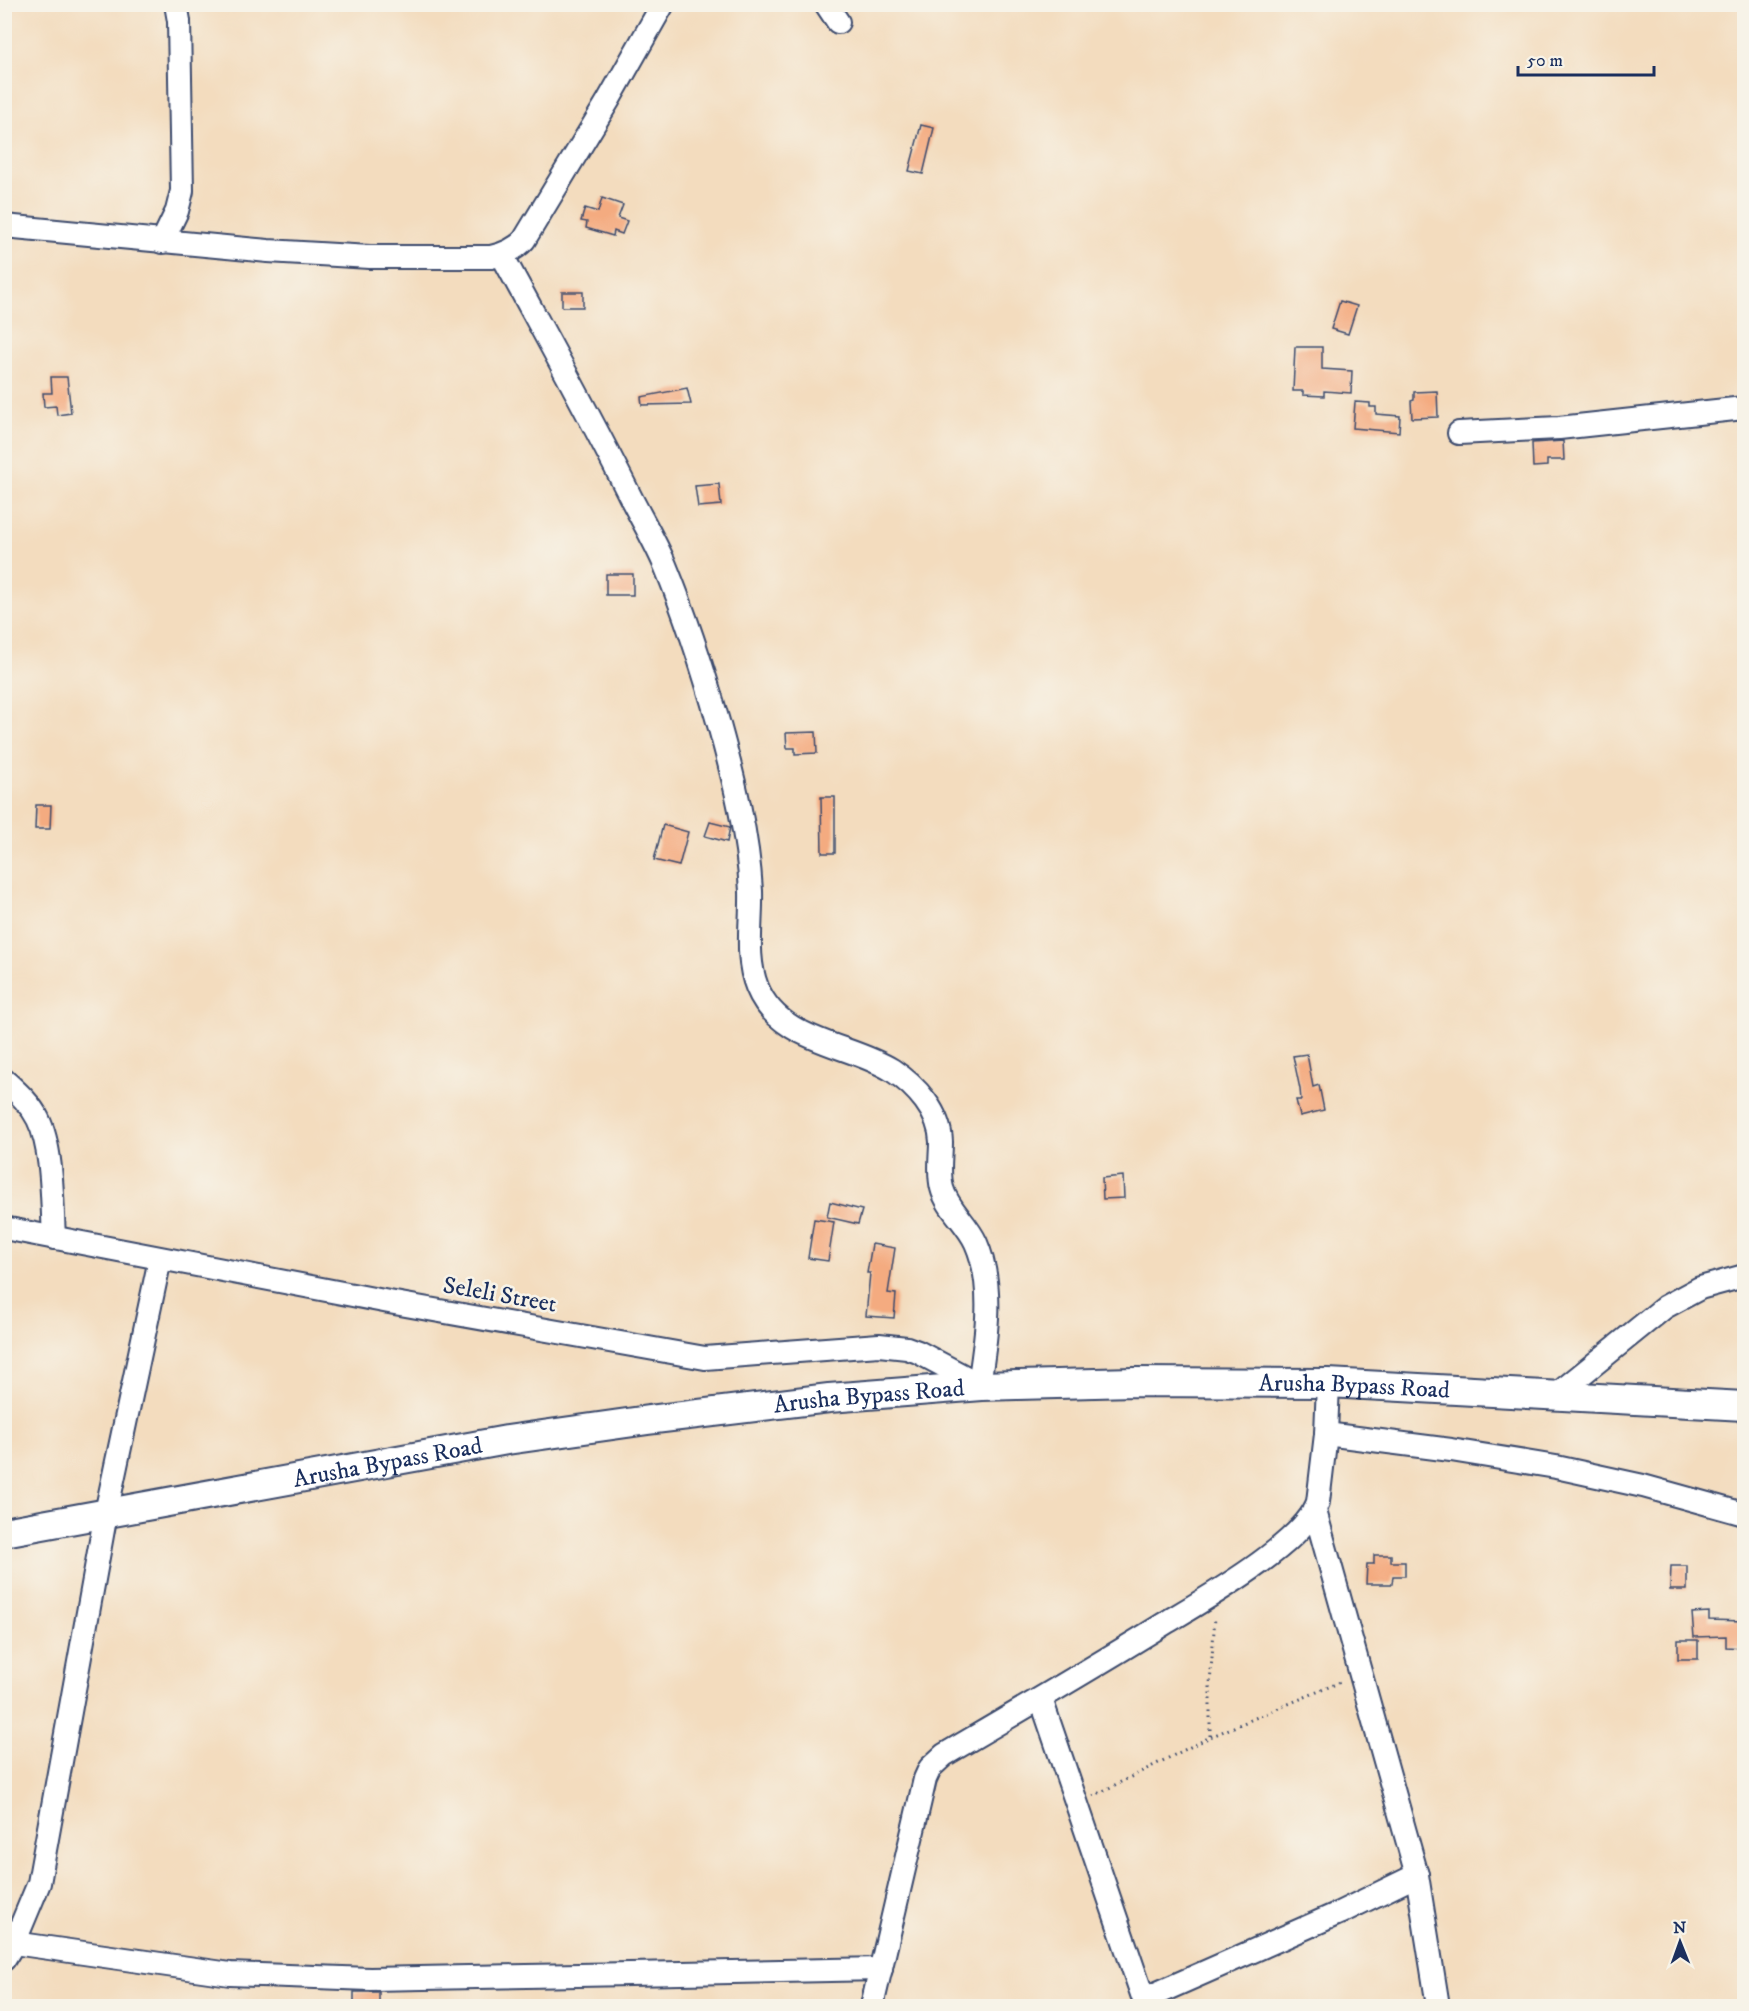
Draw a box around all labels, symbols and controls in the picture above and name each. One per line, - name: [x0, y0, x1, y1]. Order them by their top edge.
- scale bar: [1518, 39, 1654, 77]
- text: 50 m: [1527, 50, 1563, 72]
- street label: Seleli Street: [441, 1270, 559, 1320]
- street label: Arusha Bypass Road: [1259, 1369, 1451, 1406]
- street label: Arusha Bypass Road: [772, 1373, 966, 1421]
- street label: Arusha Bypass Road: [291, 1431, 485, 1495]
- north arrow: [1650, 1912, 1710, 1972]
- text: N: [1673, 1918, 1686, 1938]

